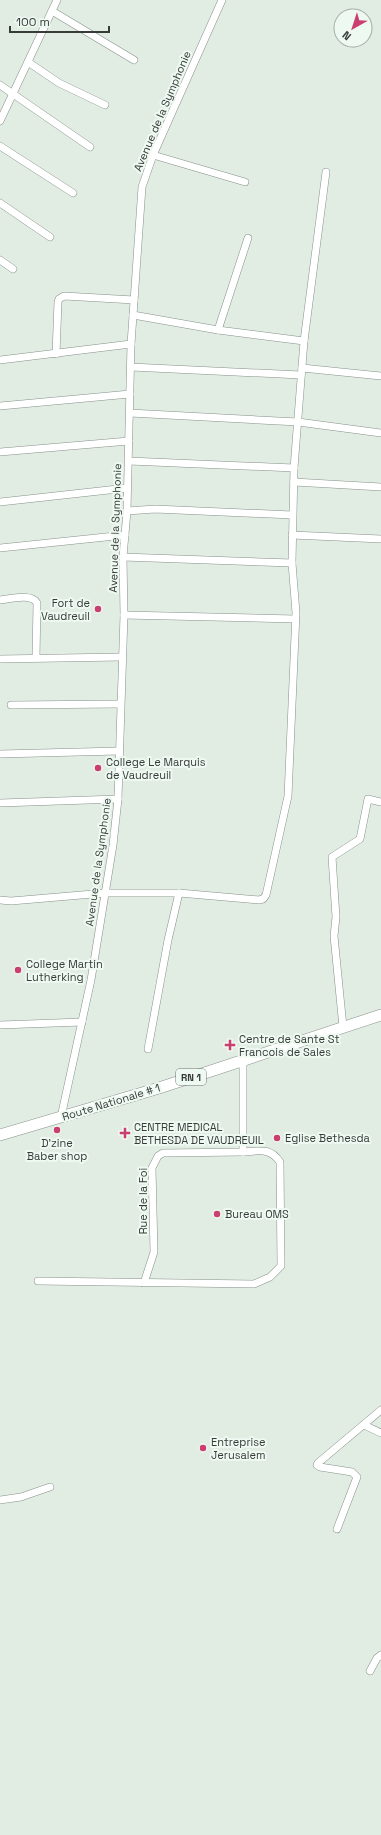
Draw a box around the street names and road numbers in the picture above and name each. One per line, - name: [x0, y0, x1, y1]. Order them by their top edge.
- street label: Avenue de la Symphonie: [130, 49, 194, 173]
- street label: Avenue de la Symphonie: [106, 463, 124, 593]
- street label: Avenue de la Symphonie: [82, 797, 114, 927]
- road number: RN 1: [176, 1069, 206, 1085]
- street label: Route Nationale # 1: [60, 1080, 162, 1124]
- street label: Rue de la Foi: [136, 1167, 150, 1234]

